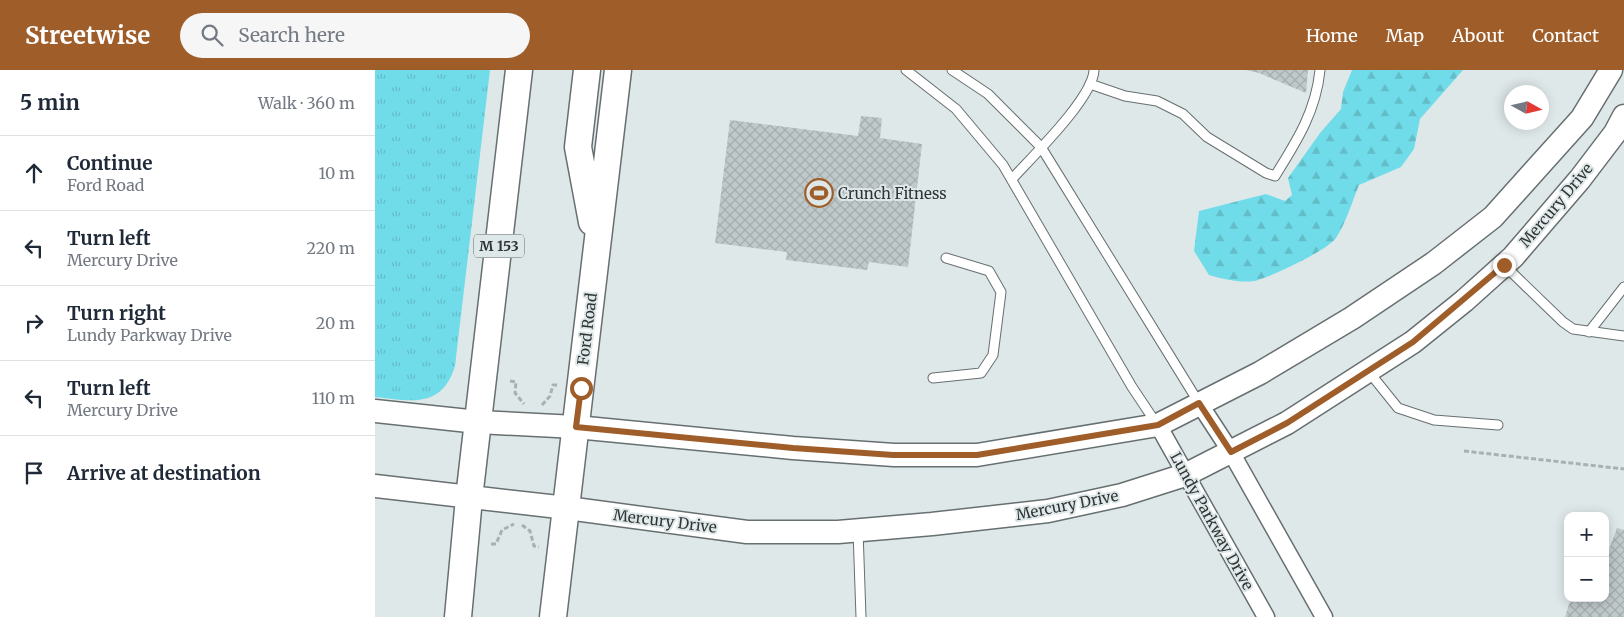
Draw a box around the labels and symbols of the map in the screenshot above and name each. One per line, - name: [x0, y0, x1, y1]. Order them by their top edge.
- north arrow: [1504, 85, 1549, 130]
- street label: Mercury Drive: [1515, 159, 1597, 251]
- sports icon: Crunch Fitness: [804, 178, 834, 208]
- place label: Crunch Fitness: [838, 184, 947, 203]
- road number: M 153: [474, 235, 524, 258]
- route end: [1493, 254, 1516, 277]
- street label: Ford Road: [573, 292, 601, 366]
- route start: [570, 377, 593, 400]
- street label: Lundy Parkway Drive: [1166, 449, 1258, 593]
- street label: Mercury Drive: [1014, 486, 1120, 524]
- street label: Mercury Drive: [612, 505, 718, 537]

